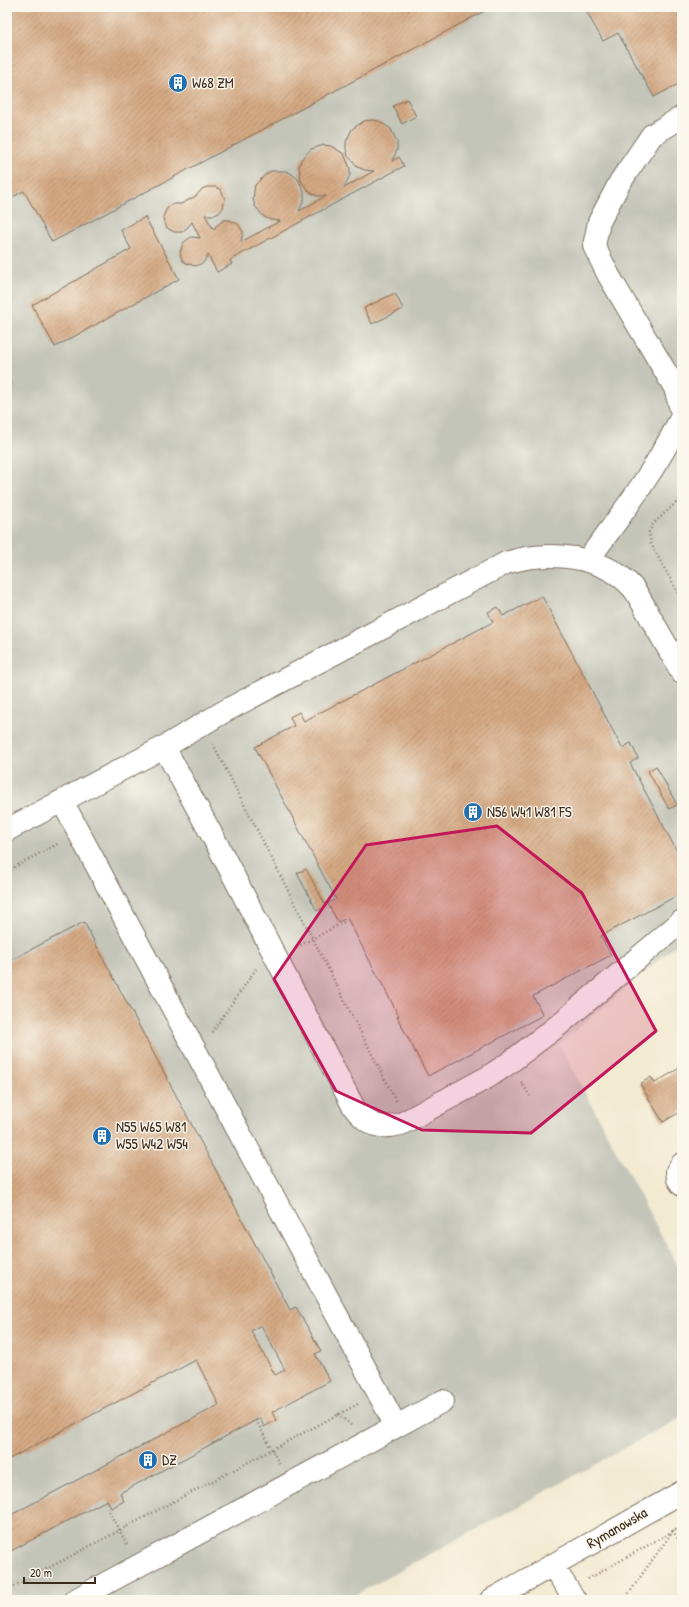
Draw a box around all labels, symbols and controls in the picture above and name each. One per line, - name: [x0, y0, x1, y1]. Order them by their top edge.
- building icon: W68 ZM: [167, 72, 189, 94]
- place label: W68 ZM: [192, 72, 234, 93]
- building icon: N56 W41 W81 FS: [462, 801, 484, 823]
- place label: N56 W41 W81 FS: [487, 801, 572, 822]
- place label: N55 W65 W81 W55 W42 W54: [116, 1116, 188, 1154]
- building icon: N55 W65 W81 W55 W42 W54: [91, 1125, 113, 1147]
- building icon: DZ: [137, 1449, 159, 1471]
- place label: DZ: [162, 1449, 177, 1470]
- street label: Rymanowska: [583, 1502, 651, 1553]
- scale bar: [24, 1559, 95, 1585]
- text: 20 m: [30, 1564, 52, 1581]

